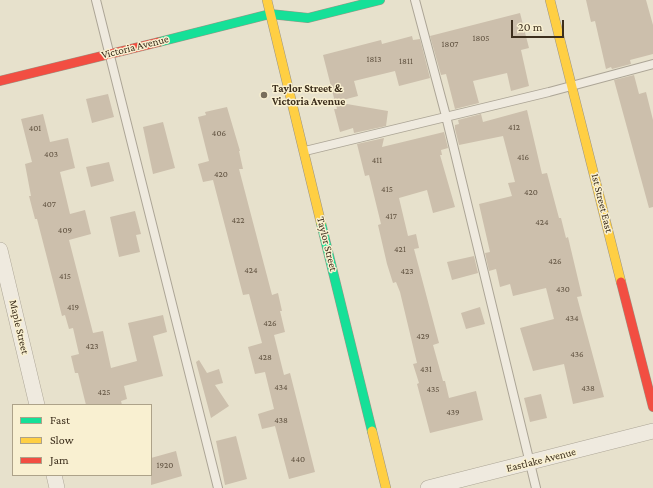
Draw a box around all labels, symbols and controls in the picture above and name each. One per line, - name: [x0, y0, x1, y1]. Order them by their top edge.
- scale bar: [513, 12, 566, 38]
- text: 20 m: [518, 20, 542, 34]
- street label: Victoria Avenue: [100, 32, 170, 62]
- house number: 1805: [472, 33, 490, 43]
- house number: 1807: [442, 39, 458, 49]
- house number: 1813: [366, 54, 382, 64]
- house number: 1811: [399, 56, 413, 66]
- place label: Taylor Street & Victoria Avenue: [272, 82, 345, 108]
- marker: Taylor Street & Victoria Avenue: [259, 90, 269, 100]
- house number: 412: [508, 122, 520, 132]
- house number: 401: [29, 123, 41, 133]
- house number: 406: [212, 128, 226, 138]
- house number: 403: [44, 149, 58, 159]
- house number: 416: [517, 152, 529, 162]
- house number: 411: [372, 155, 382, 165]
- house number: 420: [214, 169, 228, 179]
- street label: 1st Street East: [588, 172, 616, 234]
- house number: 415: [381, 184, 393, 194]
- house number: 420: [524, 187, 538, 197]
- house number: 407: [42, 199, 56, 209]
- house number: 417: [385, 211, 397, 221]
- house number: 422: [231, 215, 245, 225]
- street label: Taylor Street: [314, 215, 340, 273]
- house number: 424: [535, 217, 549, 227]
- house number: 409: [58, 225, 72, 235]
- house number: 421: [394, 244, 406, 254]
- house number: 426: [548, 256, 562, 266]
- house number: 424: [244, 265, 258, 275]
- house number: 423: [400, 266, 414, 276]
- house number: 415: [59, 271, 71, 281]
- house number: 430: [556, 284, 570, 294]
- street label: Maple Street: [6, 298, 32, 356]
- house number: 419: [67, 302, 79, 312]
- house number: 434: [565, 313, 579, 323]
- house number: 426: [263, 318, 277, 328]
- house number: 429: [416, 331, 430, 341]
- house number: 423: [85, 341, 99, 351]
- house number: 436: [570, 349, 584, 359]
- house number: 428: [258, 352, 272, 362]
- house number: 431: [420, 364, 432, 374]
- house number: 434: [274, 382, 288, 392]
- house number: 438: [581, 383, 595, 393]
- house number: 435: [426, 384, 440, 394]
- house number: 425: [97, 387, 111, 397]
- legend: [12, 404, 152, 476]
- house number: 439: [446, 407, 460, 417]
- text: Fast: [50, 413, 70, 427]
- house number: 438: [274, 415, 288, 425]
- text: Slow: [50, 433, 74, 447]
- street label: Eastlake Avenue: [505, 445, 577, 475]
- text: Jam: [50, 453, 69, 467]
- house number: 440: [291, 454, 305, 464]
- house number: 1920: [157, 460, 173, 470]

